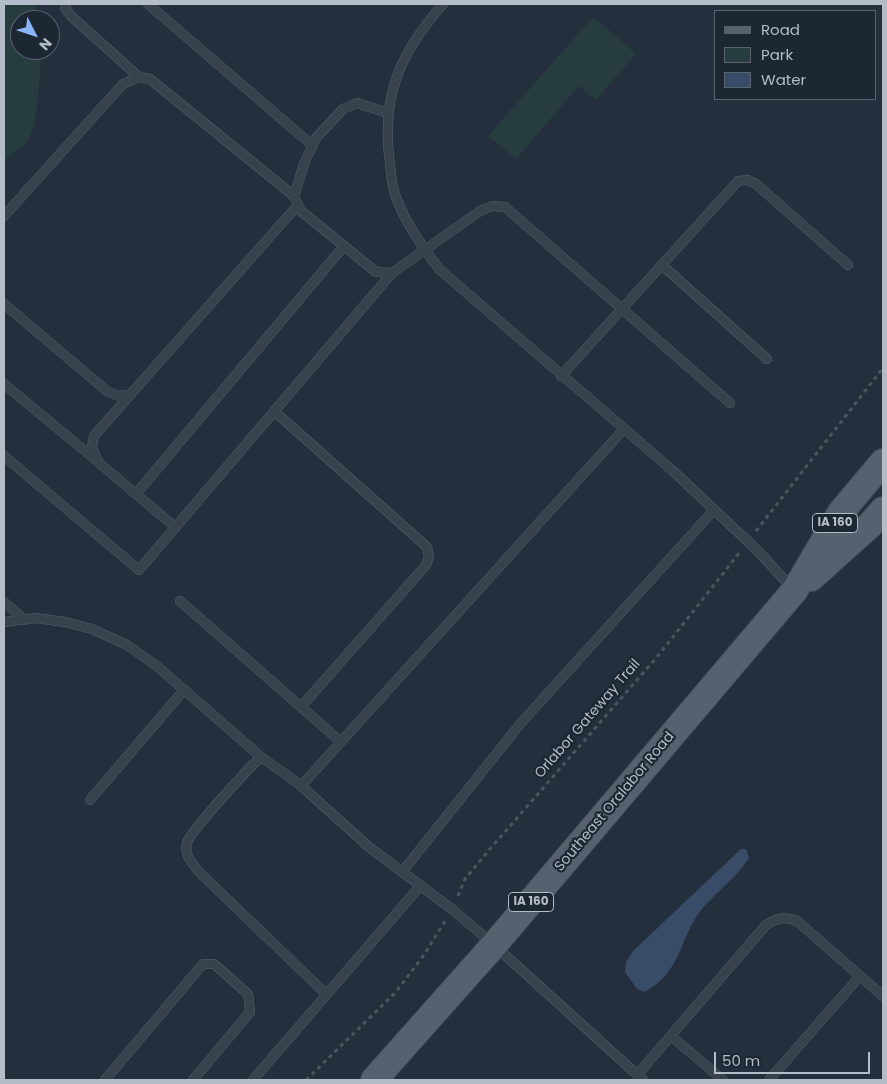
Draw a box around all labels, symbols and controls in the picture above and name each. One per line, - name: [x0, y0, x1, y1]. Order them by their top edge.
- north arrow: [10, 10, 60, 60]
- legend: [714, 10, 877, 100]
- text: Road: [761, 19, 800, 40]
- text: N: [35, 34, 57, 55]
- text: Park: [761, 44, 793, 65]
- text: Water: [761, 69, 806, 90]
- road number: IA 160: [812, 514, 858, 532]
- street label: Orlabor Gateway Trail: [532, 656, 644, 782]
- street label: Southeast Oralabor Road: [552, 729, 678, 875]
- road number: IA 160: [508, 892, 554, 912]
- scale bar: [717, 1042, 873, 1074]
- text: 50 m: [722, 1050, 760, 1071]

